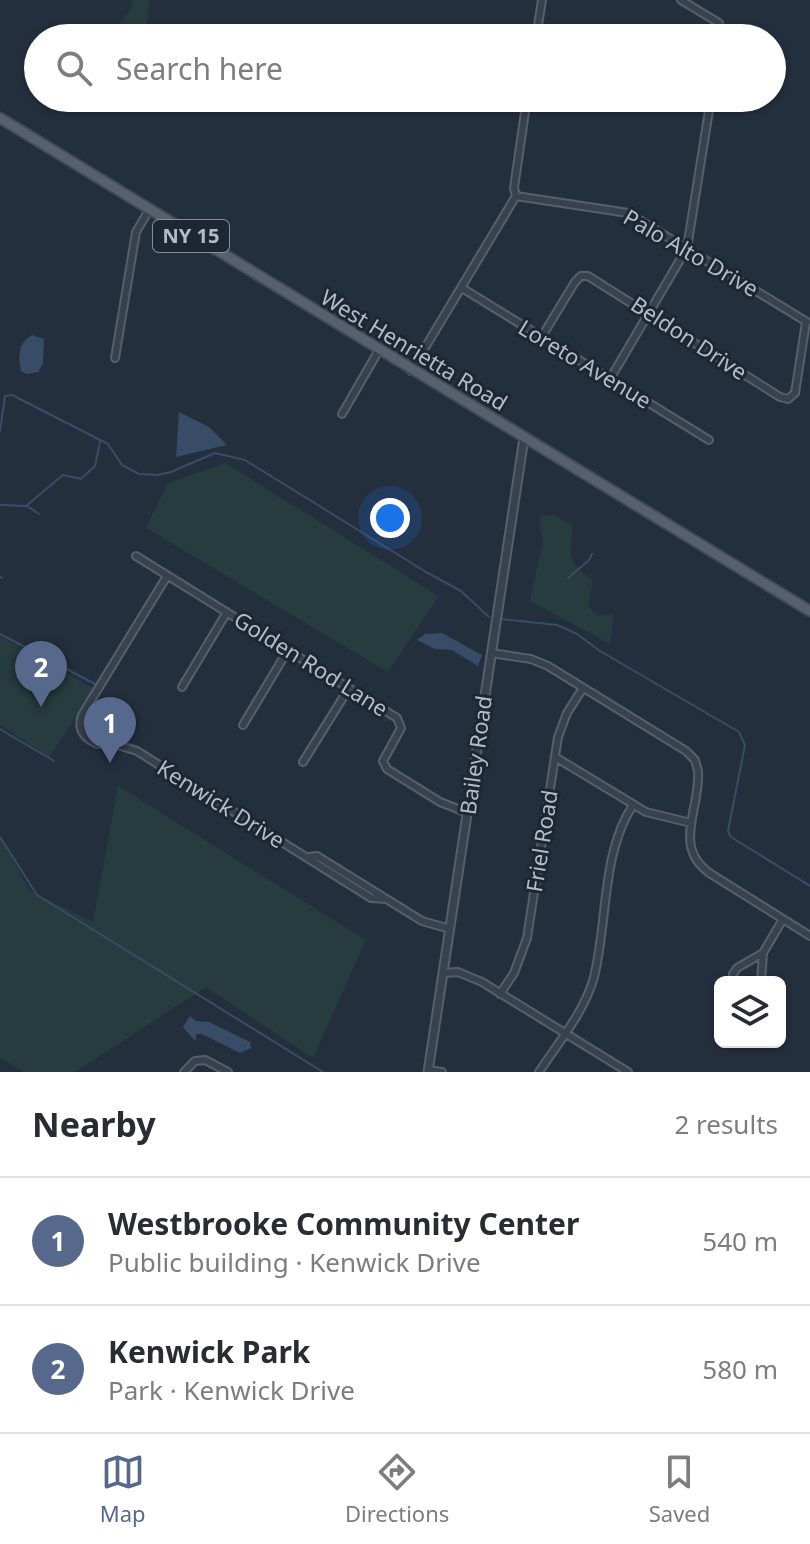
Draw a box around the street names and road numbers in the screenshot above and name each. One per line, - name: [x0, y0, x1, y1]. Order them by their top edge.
- street label: Palo Alto Drive: [618, 201, 765, 303]
- road number: NY 15: [153, 220, 229, 252]
- street label: West Henrietta Road: [316, 281, 513, 417]
- street label: Beldon Drive: [626, 288, 753, 386]
- street label: Loreto Avenue: [513, 312, 658, 415]
- street label: Golden Rod Lane: [229, 604, 394, 723]
- street label: Bailey Road: [452, 693, 498, 816]
- street label: Kenwick Drive: [152, 752, 291, 854]
- street label: Friel Road: [518, 788, 564, 894]

